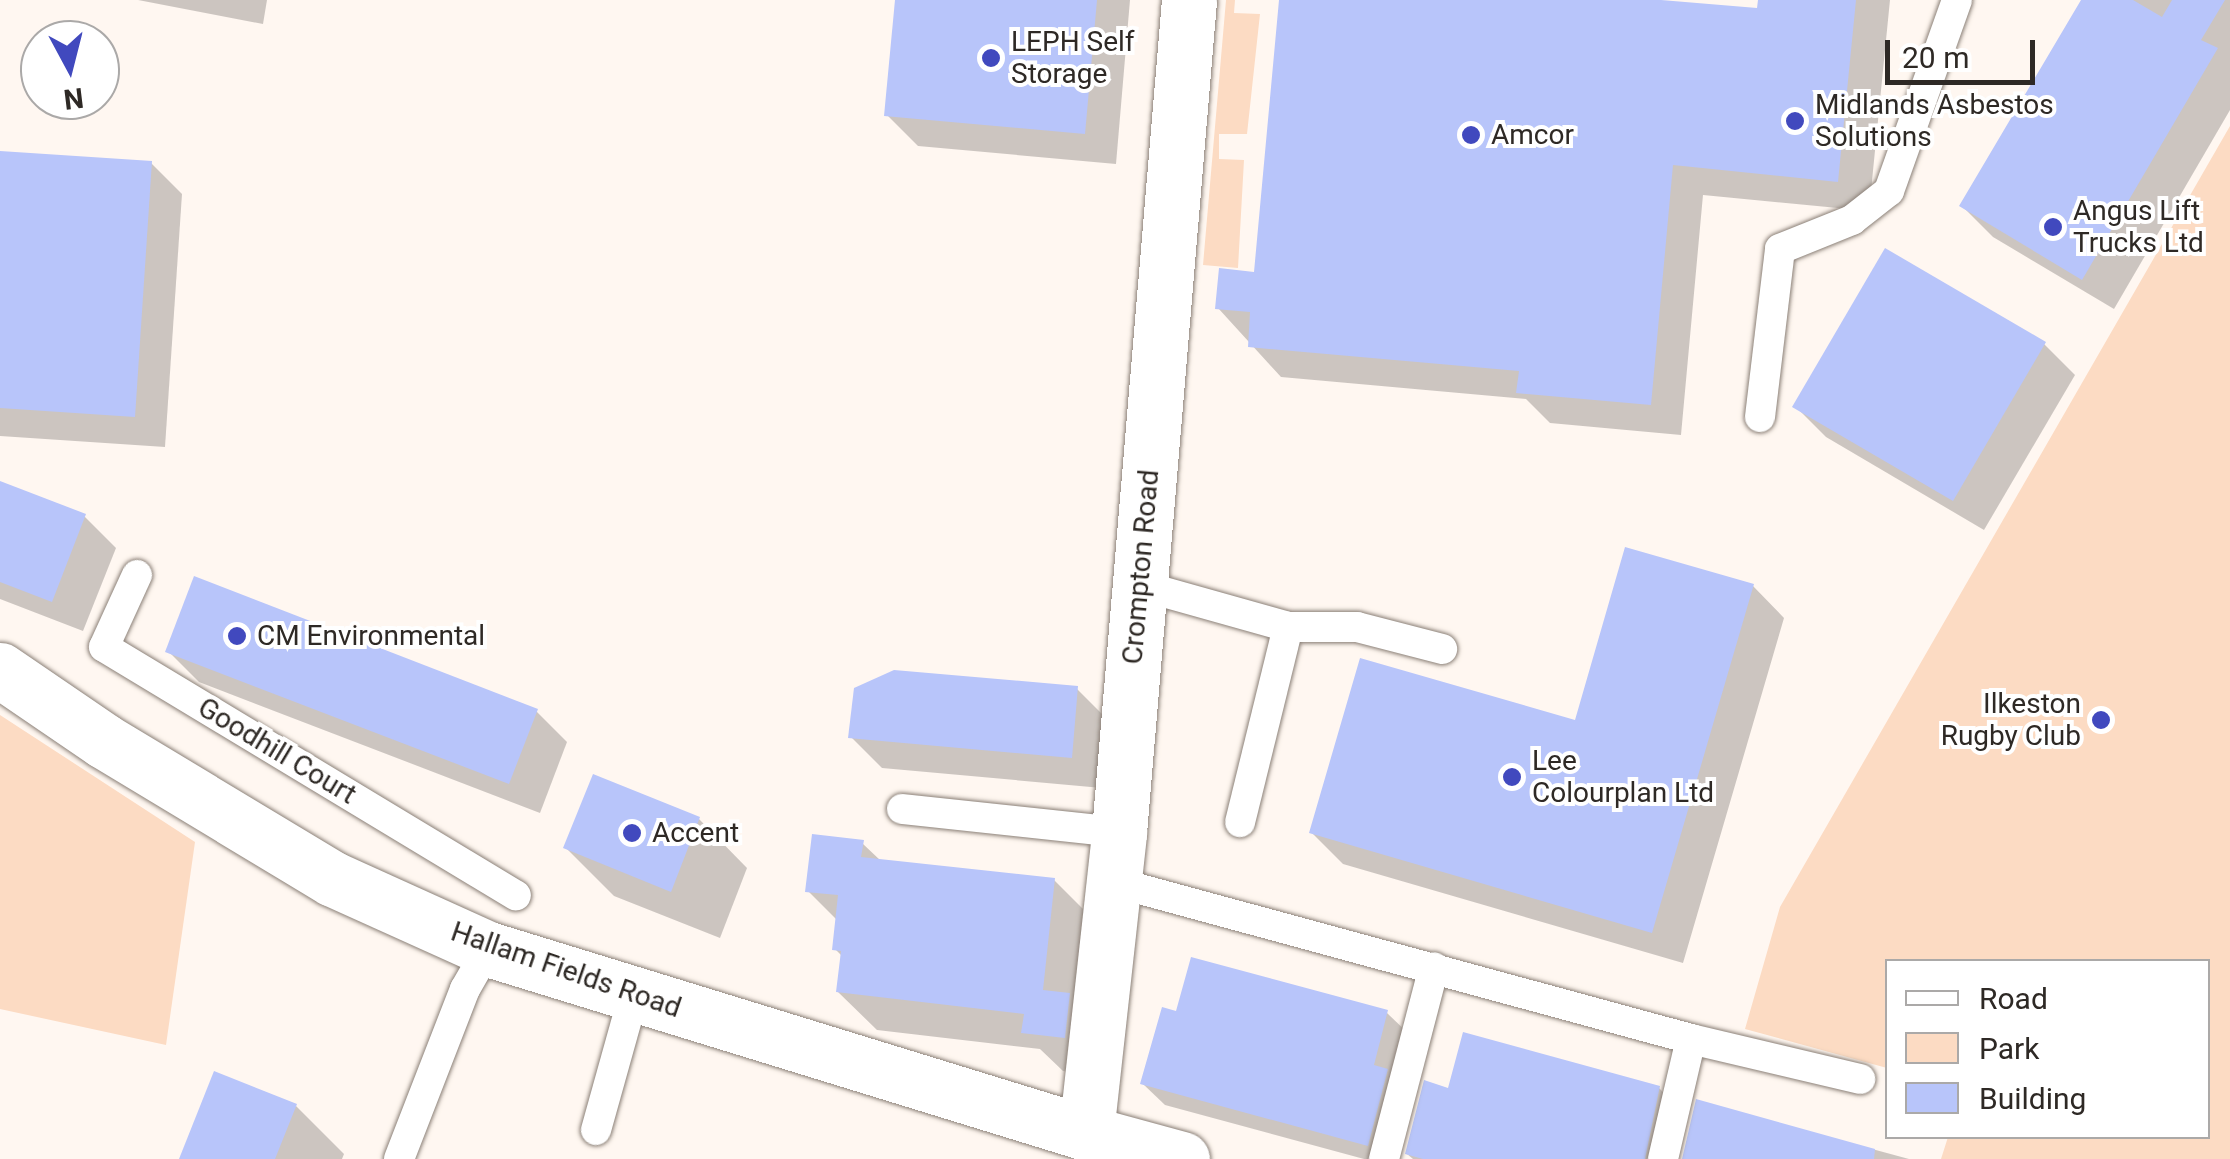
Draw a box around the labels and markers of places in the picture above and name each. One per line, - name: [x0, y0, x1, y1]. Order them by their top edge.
- place label: LEPH Self Storage: [1011, 25, 1135, 91]
- marker: LEPH Self Storage: [980, 47, 1002, 69]
- place label: Midlands Asbestos Solutions: [1815, 88, 2054, 154]
- marker: Midlands Asbestos Solutions: [1784, 110, 1806, 132]
- place label: Amcor: [1491, 118, 1574, 152]
- marker: Amcor: [1460, 124, 1482, 146]
- place label: Angus Lift Trucks Ltd: [2073, 194, 2204, 260]
- marker: Angus Lift Trucks Ltd: [2042, 216, 2064, 238]
- place label: CM Environmental: [257, 619, 485, 653]
- marker: CM Environmental: [226, 625, 248, 647]
- place label: Ilkeston Rugby Club: [1941, 687, 2081, 753]
- marker: Ilkeston Rugby Club: [2090, 709, 2112, 731]
- place label: Lee Colourplan Ltd: [1532, 744, 1714, 810]
- marker: Lee Colourplan Ltd: [1501, 766, 1523, 788]
- place label: Accent: [652, 816, 739, 850]
- marker: Accent: [621, 822, 643, 844]

